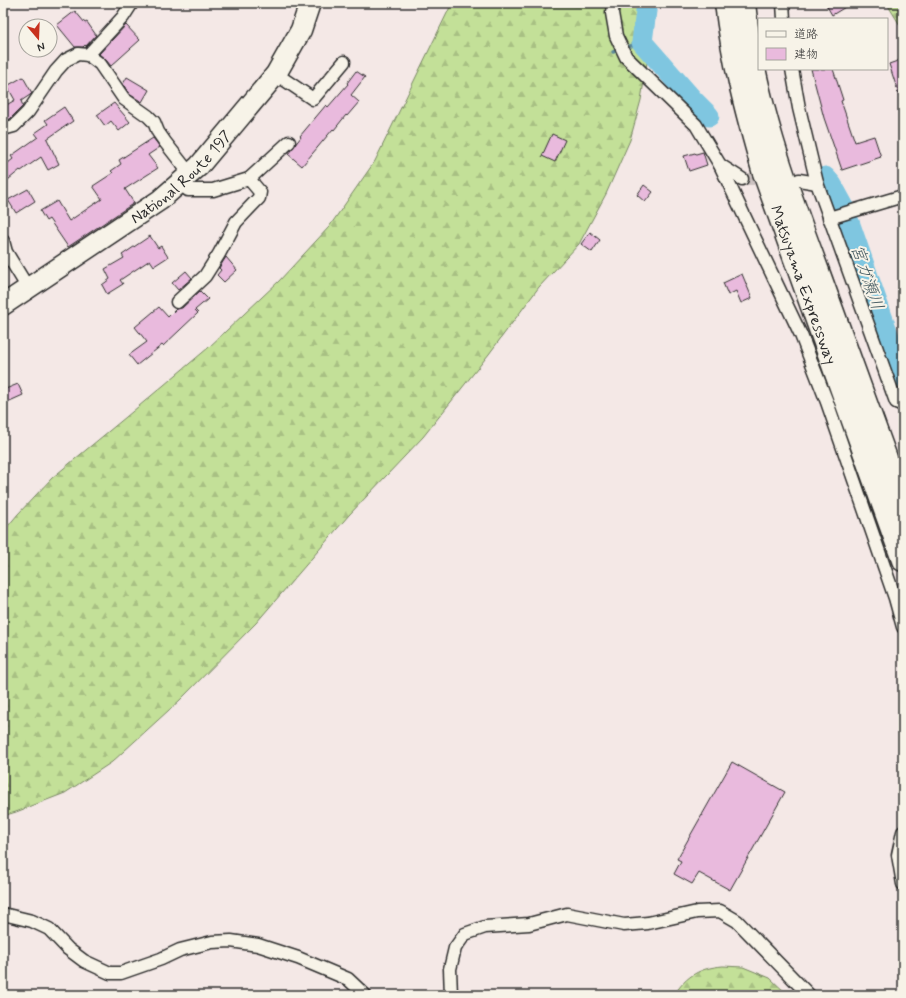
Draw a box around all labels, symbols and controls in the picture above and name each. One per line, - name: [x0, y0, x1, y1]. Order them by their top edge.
- north arrow: [18, 18, 58, 58]
- legend: [758, 18, 888, 70]
- text: 道路: [794, 27, 818, 43]
- text: N: [35, 39, 47, 54]
- text: 建物: [794, 47, 818, 63]
- street label: National Route 197: [127, 126, 237, 229]
- street label: Matsuyama Expressway: [765, 203, 841, 368]
- water label: 宮ガ瀬川: [846, 242, 889, 313]

